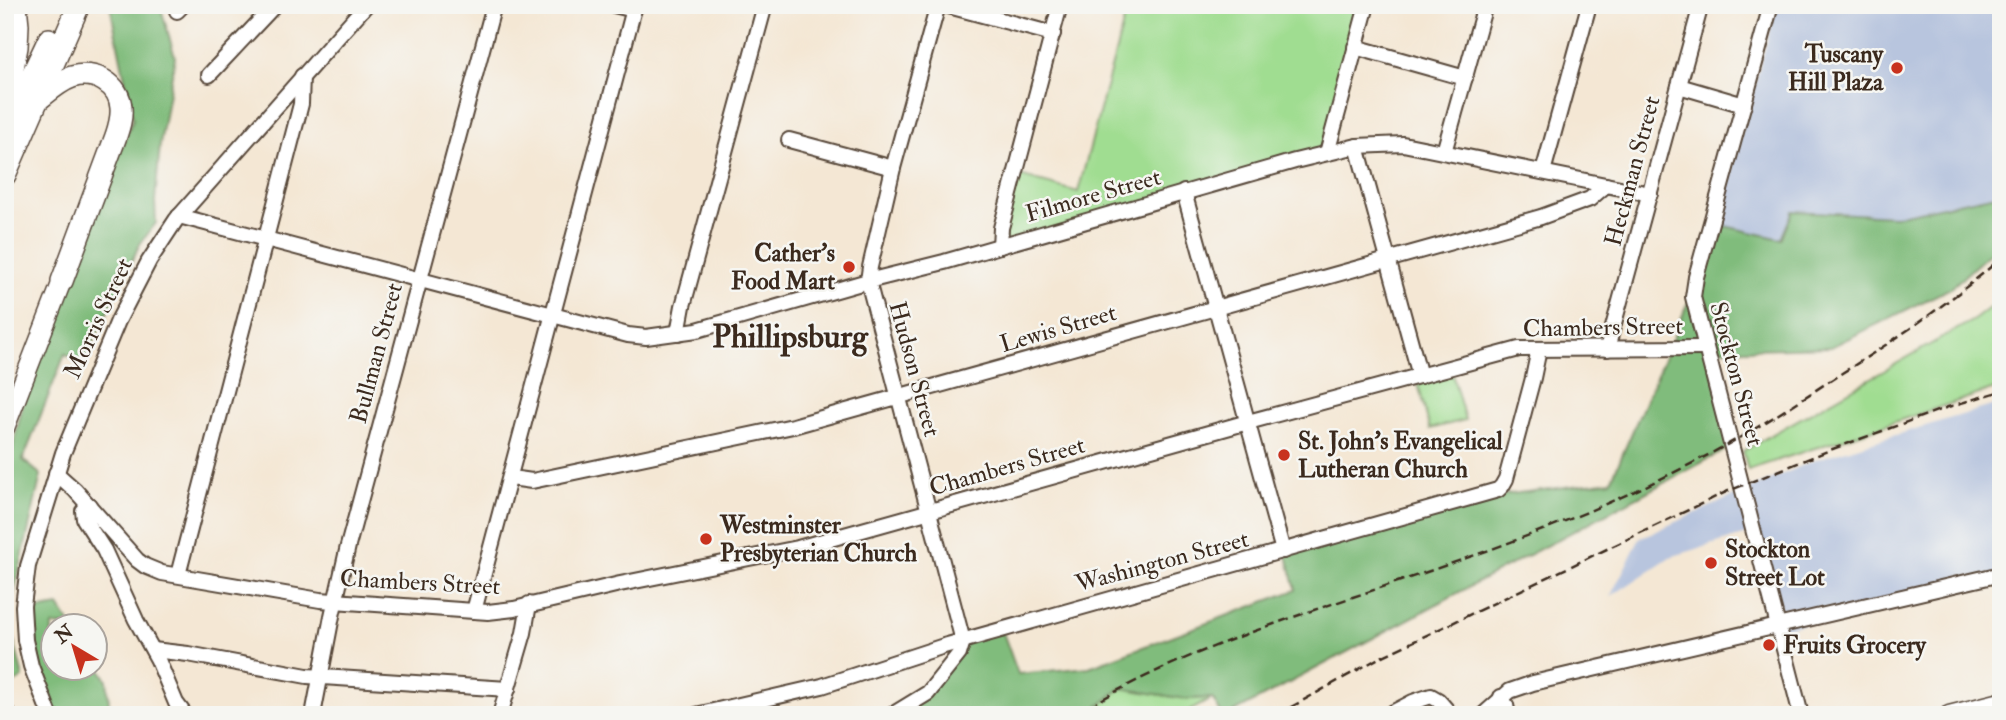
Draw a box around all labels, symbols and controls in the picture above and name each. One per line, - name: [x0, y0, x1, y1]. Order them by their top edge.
- place label: Tuscany Hill Plaza: [1788, 39, 1884, 98]
- marker: Tuscany Hill Plaza: [1889, 60, 1905, 76]
- street label: Heckman Street: [1598, 92, 1667, 250]
- street label: Filmore Street: [1022, 161, 1165, 230]
- place label: Cather's Food Mart: [731, 238, 835, 297]
- street label: Morris Street: [57, 253, 140, 384]
- marker: Cather's Food Mart: [841, 259, 857, 275]
- street label: Bullman Street: [343, 279, 410, 427]
- street label: Lewis Street: [996, 297, 1120, 360]
- street label: Hudson Street: [882, 298, 947, 440]
- street label: Stockton Street: [1702, 299, 1771, 450]
- street label: Chambers Street: [1523, 311, 1684, 344]
- district label: Phillipsburg: [712, 317, 869, 357]
- place label: St. John's Evangelical Lutheran Church: [1298, 426, 1504, 485]
- street label: Chambers Street: [926, 429, 1089, 503]
- marker: St. John's Evangelical Lutheran Church: [1276, 447, 1292, 463]
- place label: Westminster Presbyterian Church: [719, 510, 918, 569]
- street label: Washington Street: [1071, 523, 1252, 600]
- marker: Westminster Presbyterian Church: [698, 531, 714, 547]
- place label: Stockton Street Lot: [1725, 534, 1825, 593]
- marker: Stockton Street Lot: [1703, 555, 1719, 571]
- street label: Chambers Street: [339, 563, 501, 602]
- north arrow: [38, 612, 108, 682]
- text: N: [49, 619, 79, 650]
- place label: Fruits Grocery: [1783, 630, 1927, 661]
- marker: Fruits Grocery: [1761, 637, 1777, 653]

